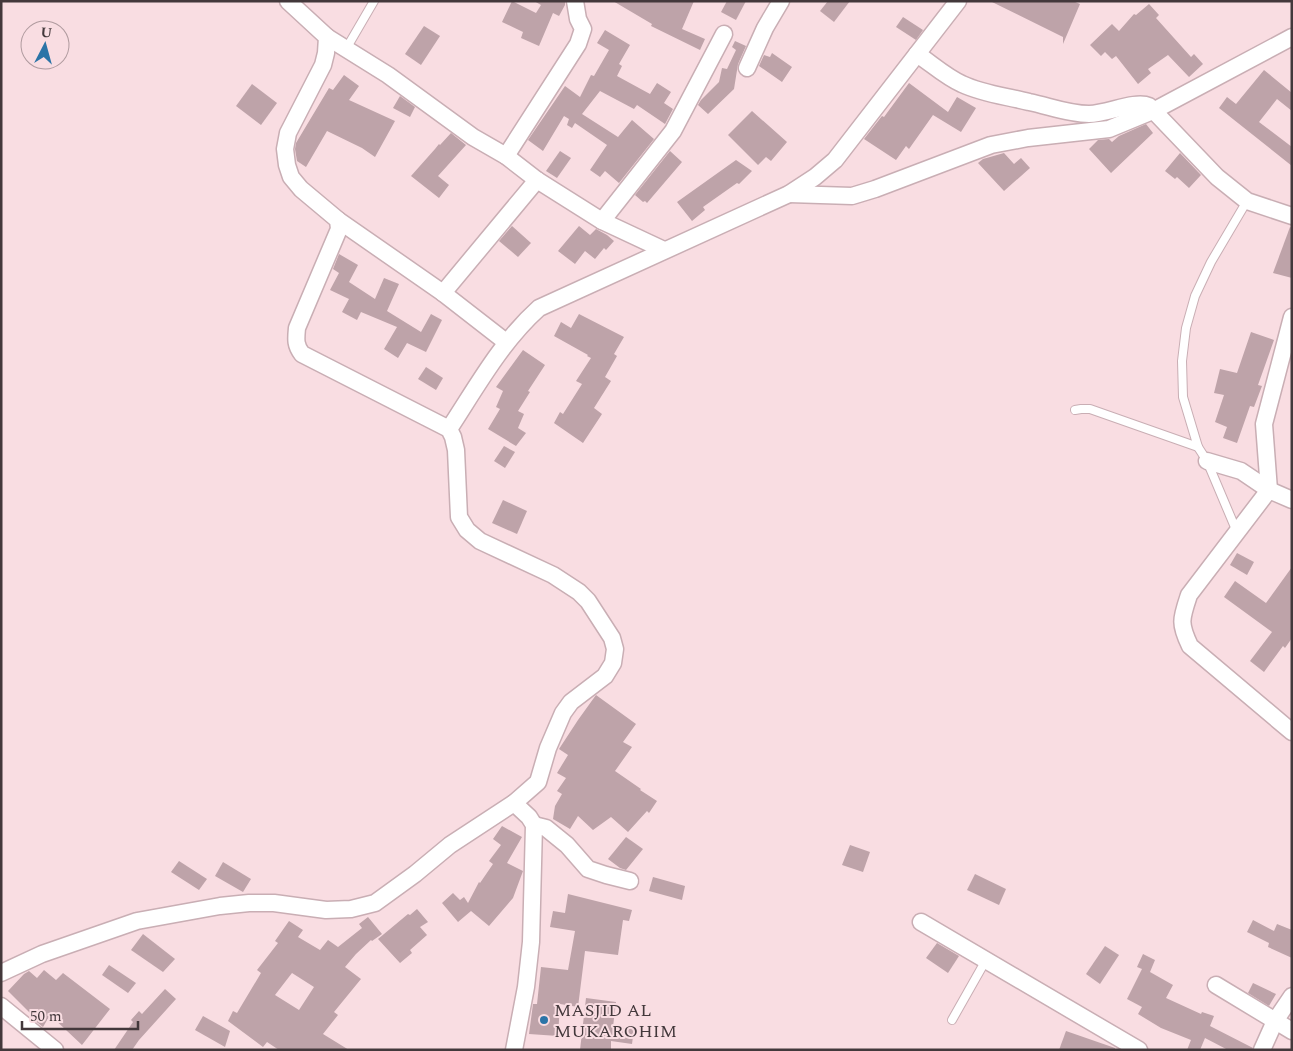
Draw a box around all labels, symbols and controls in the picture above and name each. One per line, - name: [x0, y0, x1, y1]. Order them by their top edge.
- north arrow: [20, 20, 70, 70]
- text: U: [39, 22, 54, 44]
- place label: MASJID AL MUKAROHIM: [554, 997, 677, 1045]
- scale bar: [22, 998, 139, 1030]
- text: 50 m: [30, 1005, 62, 1028]
- marker: MASJID AL MUKAROHIM: [538, 1014, 550, 1026]

